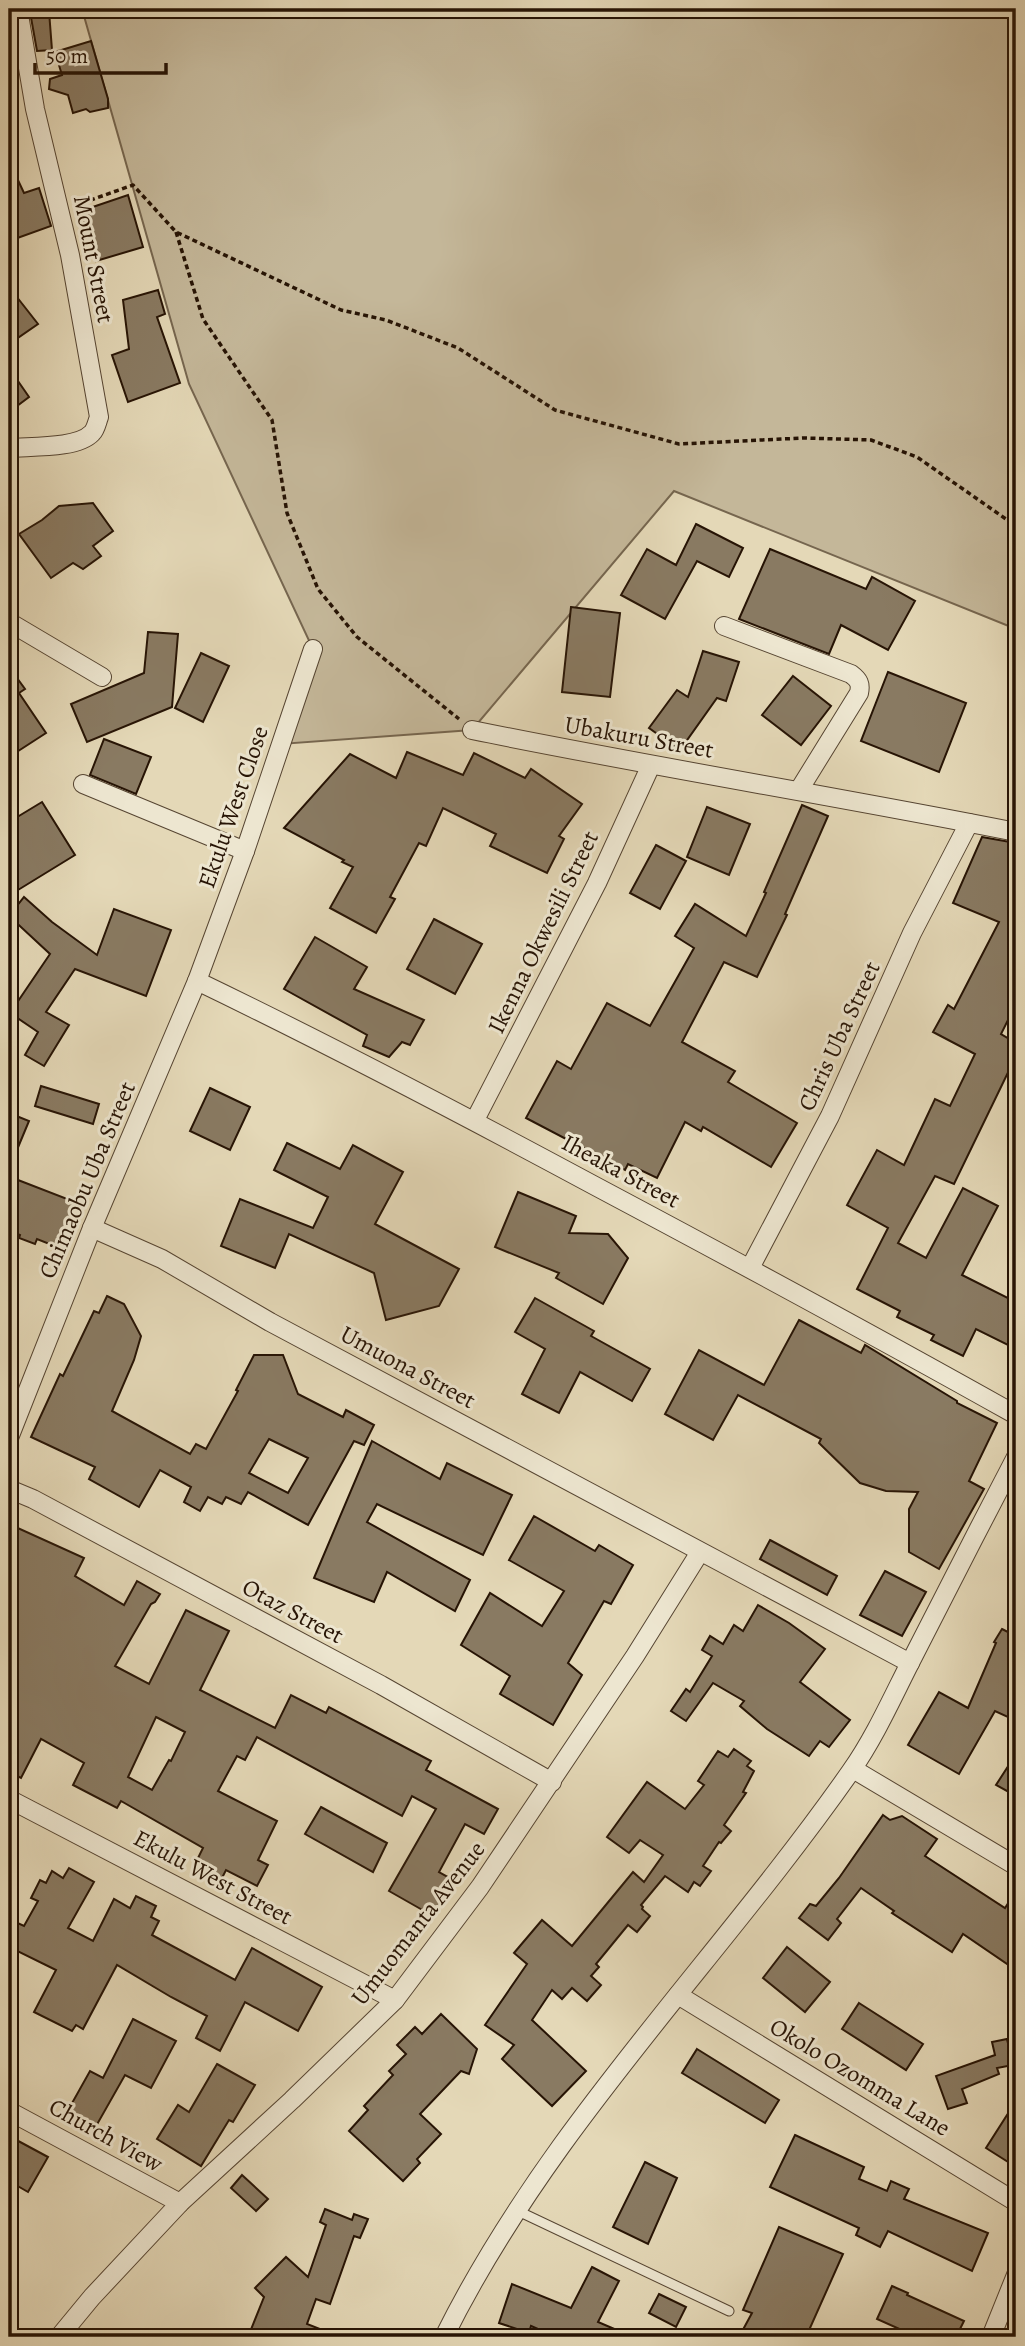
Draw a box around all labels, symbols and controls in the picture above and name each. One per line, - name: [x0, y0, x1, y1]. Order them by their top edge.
- scale bar: [35, 32, 166, 76]
- text: 50 m: [46, 42, 88, 70]
- street label: Mount Street: [66, 192, 122, 326]
- street label: Ubakuru Street: [562, 708, 716, 766]
- street label: Ekulu West Close: [190, 722, 276, 892]
- street label: Ikenna Okwesili Street: [480, 825, 606, 1039]
- street label: Chris Uba Street: [790, 956, 888, 1116]
- street label: Chimaobu Uba Street: [31, 1077, 143, 1283]
- street label: Iheaka Street: [556, 1126, 686, 1216]
- street label: Umuona Street: [335, 1318, 481, 1416]
- street label: Otaz Street: [237, 1571, 349, 1651]
- street label: Ekulu West Street: [128, 1822, 298, 1932]
- street label: Umuomanta Avenue: [344, 1834, 492, 2012]
- street label: Okolo Ozomma Lane: [764, 2010, 956, 2144]
- street label: Church View: [43, 2091, 169, 2179]

